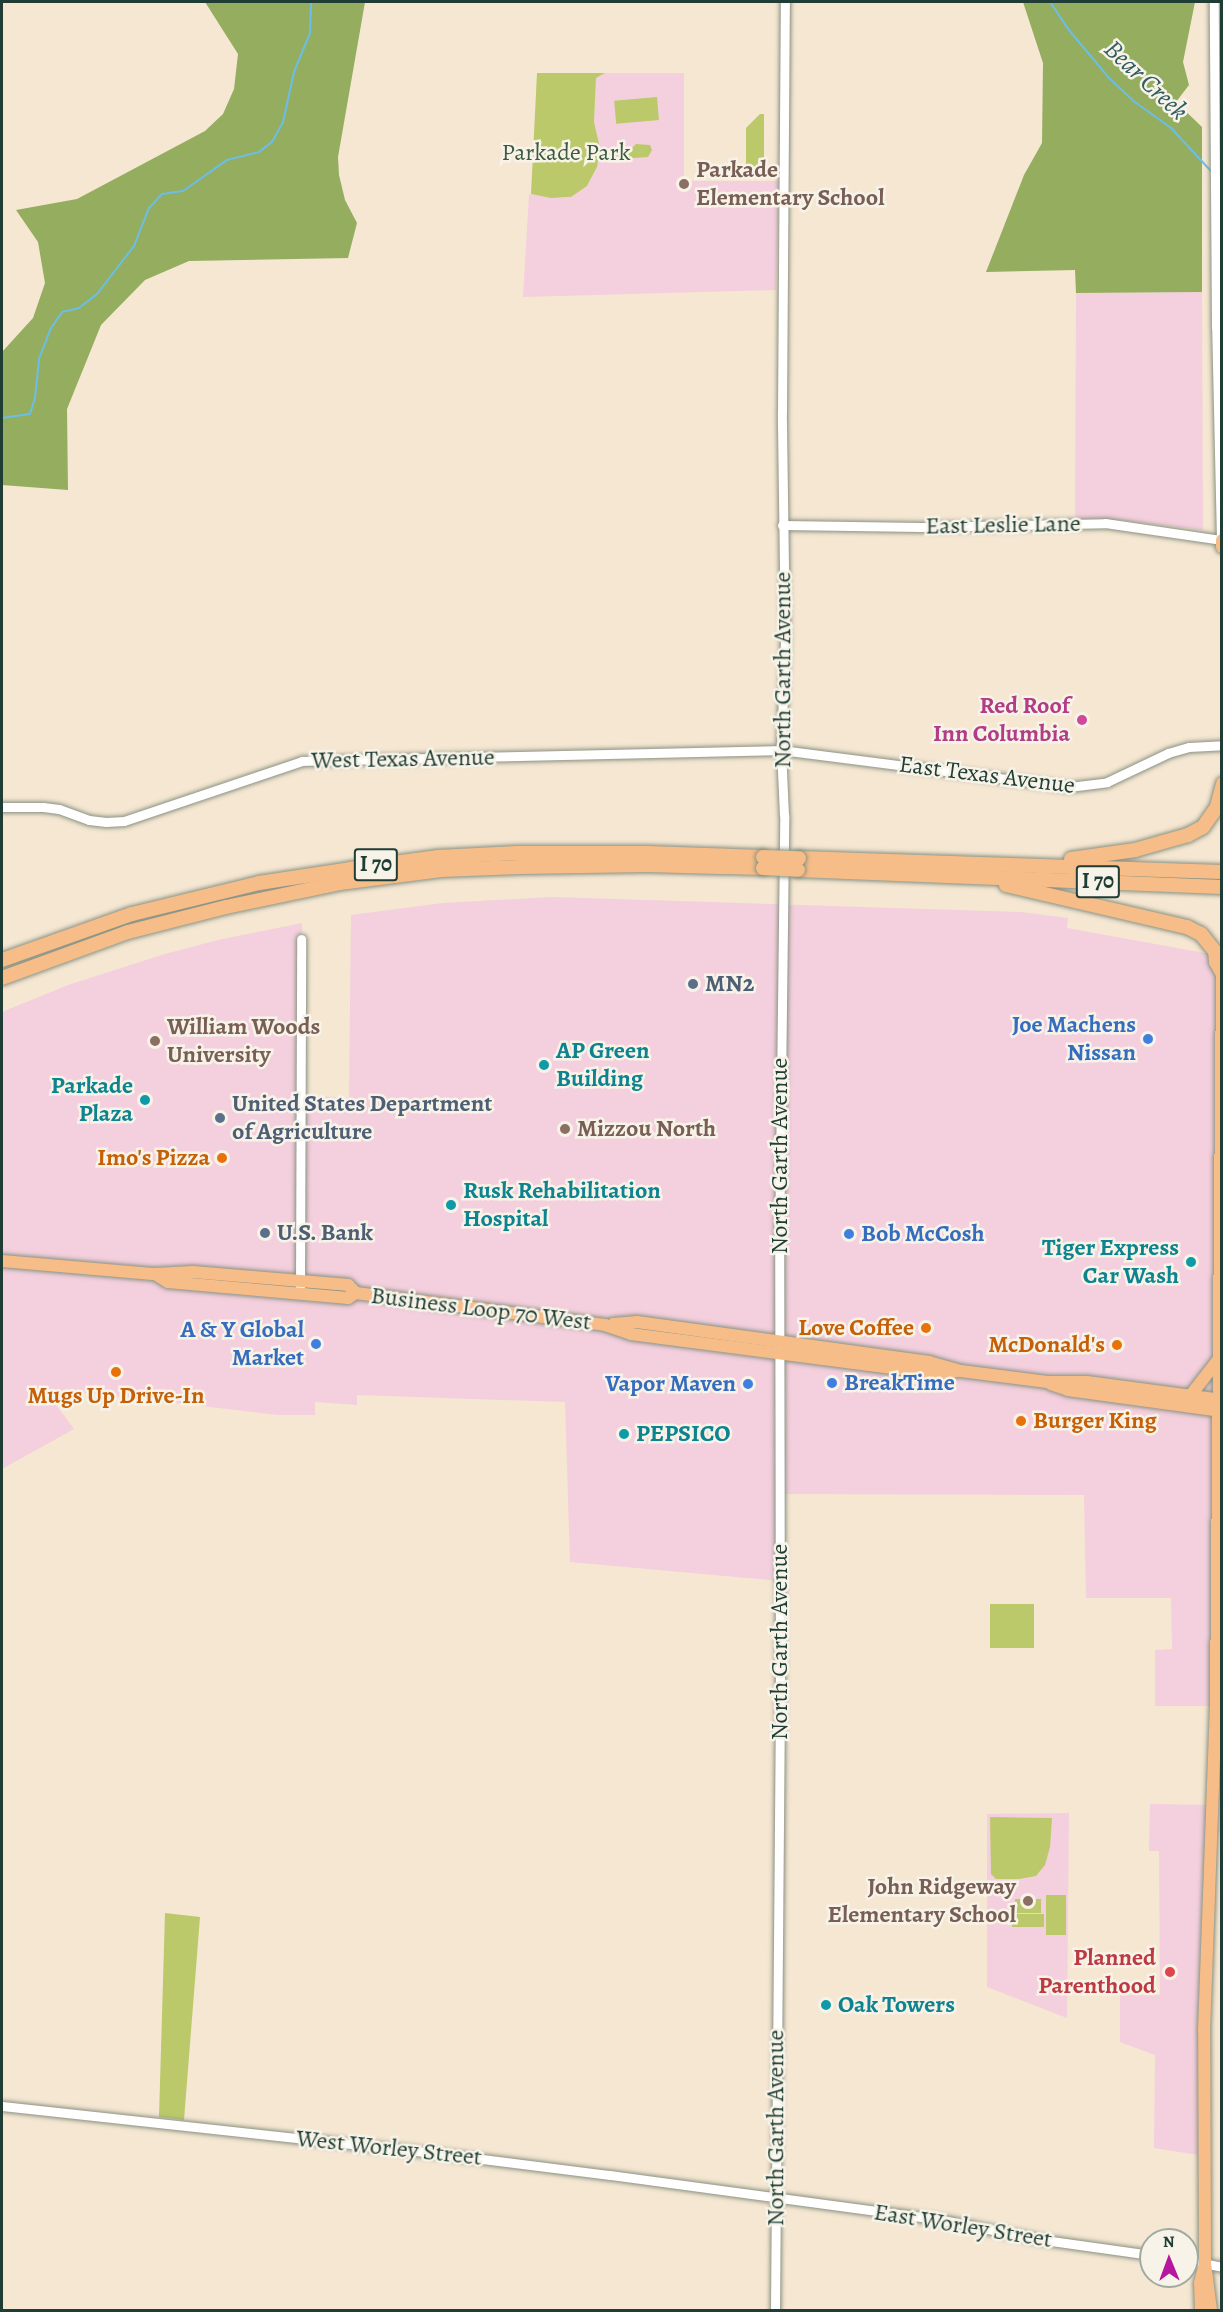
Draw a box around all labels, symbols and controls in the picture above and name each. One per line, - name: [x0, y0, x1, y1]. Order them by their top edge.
- water label: Bear Creek: [1098, 33, 1194, 127]
- park label: Parkade Park: [501, 139, 631, 167]
- place label: Parkade Elementary School: [696, 156, 884, 212]
- marker: Parkade Elementary School: [677, 177, 691, 191]
- street label: East Leslie Lane: [925, 509, 1081, 541]
- street label: North Garth Avenue: [769, 572, 797, 768]
- place label: Red Roof Inn Columbia: [933, 692, 1070, 748]
- marker: Red Roof Inn Columbia: [1075, 713, 1089, 727]
- street label: West Texas Avenue: [311, 743, 495, 775]
- street label: East Texas Avenue: [897, 750, 1077, 800]
- road number: I 70: [354, 846, 398, 884]
- road number: I 70: [1076, 863, 1120, 901]
- place label: MN2: [705, 970, 754, 998]
- marker: MN2: [686, 977, 700, 991]
- place label: Joe Machens Nissan: [1012, 1011, 1136, 1067]
- place label: William Woods University: [167, 1013, 320, 1069]
- marker: Joe Machens Nissan: [1141, 1032, 1155, 1046]
- marker: William Woods University: [148, 1034, 162, 1048]
- place label: AP Green Building: [556, 1037, 650, 1093]
- marker: AP Green Building: [537, 1058, 551, 1072]
- street label: North Garth Avenue: [766, 1058, 794, 1254]
- place label: Parkade Plaza: [51, 1072, 133, 1128]
- place label: United States Department of Agriculture: [232, 1090, 492, 1146]
- marker: Parkade Plaza: [138, 1093, 152, 1107]
- marker: United States Department of Agriculture: [213, 1111, 227, 1125]
- place label: Mizzou North: [577, 1115, 716, 1143]
- marker: Mizzou North: [558, 1122, 572, 1136]
- place label: Imo's Pizza: [97, 1144, 210, 1172]
- marker: Imo's Pizza: [215, 1151, 229, 1165]
- place label: Rusk Rehabilitation Hospital: [463, 1177, 661, 1233]
- marker: Rusk Rehabilitation Hospital: [444, 1198, 458, 1212]
- place label: U.S. Bank: [277, 1219, 373, 1247]
- place label: Bob McCosh: [861, 1220, 985, 1248]
- marker: U.S. Bank: [258, 1226, 272, 1240]
- marker: Bob McCosh: [842, 1227, 856, 1241]
- place label: Tiger Express Car Wash: [1042, 1234, 1179, 1290]
- marker: Tiger Express Car Wash: [1184, 1255, 1198, 1269]
- street label: Business Loop 70 West: [369, 1281, 593, 1337]
- place label: Love Coffee: [798, 1314, 914, 1342]
- place label: A & Y Global Market: [181, 1316, 304, 1372]
- marker: Love Coffee: [919, 1321, 933, 1335]
- place label: McDonald's: [988, 1331, 1105, 1359]
- marker: A & Y Global Market: [309, 1337, 323, 1351]
- marker: McDonald's: [1110, 1338, 1124, 1352]
- marker: Mugs Up Drive-In: [109, 1365, 123, 1379]
- place label: BreakTime: [844, 1369, 955, 1397]
- place label: Vapor Maven: [605, 1370, 736, 1398]
- marker: BreakTime: [825, 1376, 839, 1390]
- marker: Vapor Maven: [741, 1377, 755, 1391]
- place label: Mugs Up Drive-In: [28, 1382, 204, 1410]
- place label: Burger King: [1033, 1407, 1157, 1435]
- marker: Burger King: [1014, 1414, 1028, 1428]
- place label: PEPSICO: [636, 1420, 730, 1448]
- marker: PEPSICO: [617, 1427, 631, 1441]
- street label: North Garth Avenue: [766, 1544, 794, 1740]
- place label: John Ridgeway Elementary School: [828, 1873, 1016, 1929]
- marker: John Ridgeway Elementary School: [1021, 1894, 1035, 1908]
- place label: Planned Parenthood: [1038, 1944, 1156, 2000]
- marker: Planned Parenthood: [1161, 1963, 1179, 1981]
- place label: Oak Towers: [838, 1991, 955, 2019]
- marker: Oak Towers: [819, 1998, 833, 2012]
- street label: North Garth Avenue: [762, 2030, 790, 2226]
- street label: West Worley Street: [295, 2124, 483, 2172]
- street label: East Worley Street: [872, 2198, 1054, 2254]
- north arrow: [1139, 2228, 1199, 2288]
- text: N: [1163, 2231, 1175, 2253]

